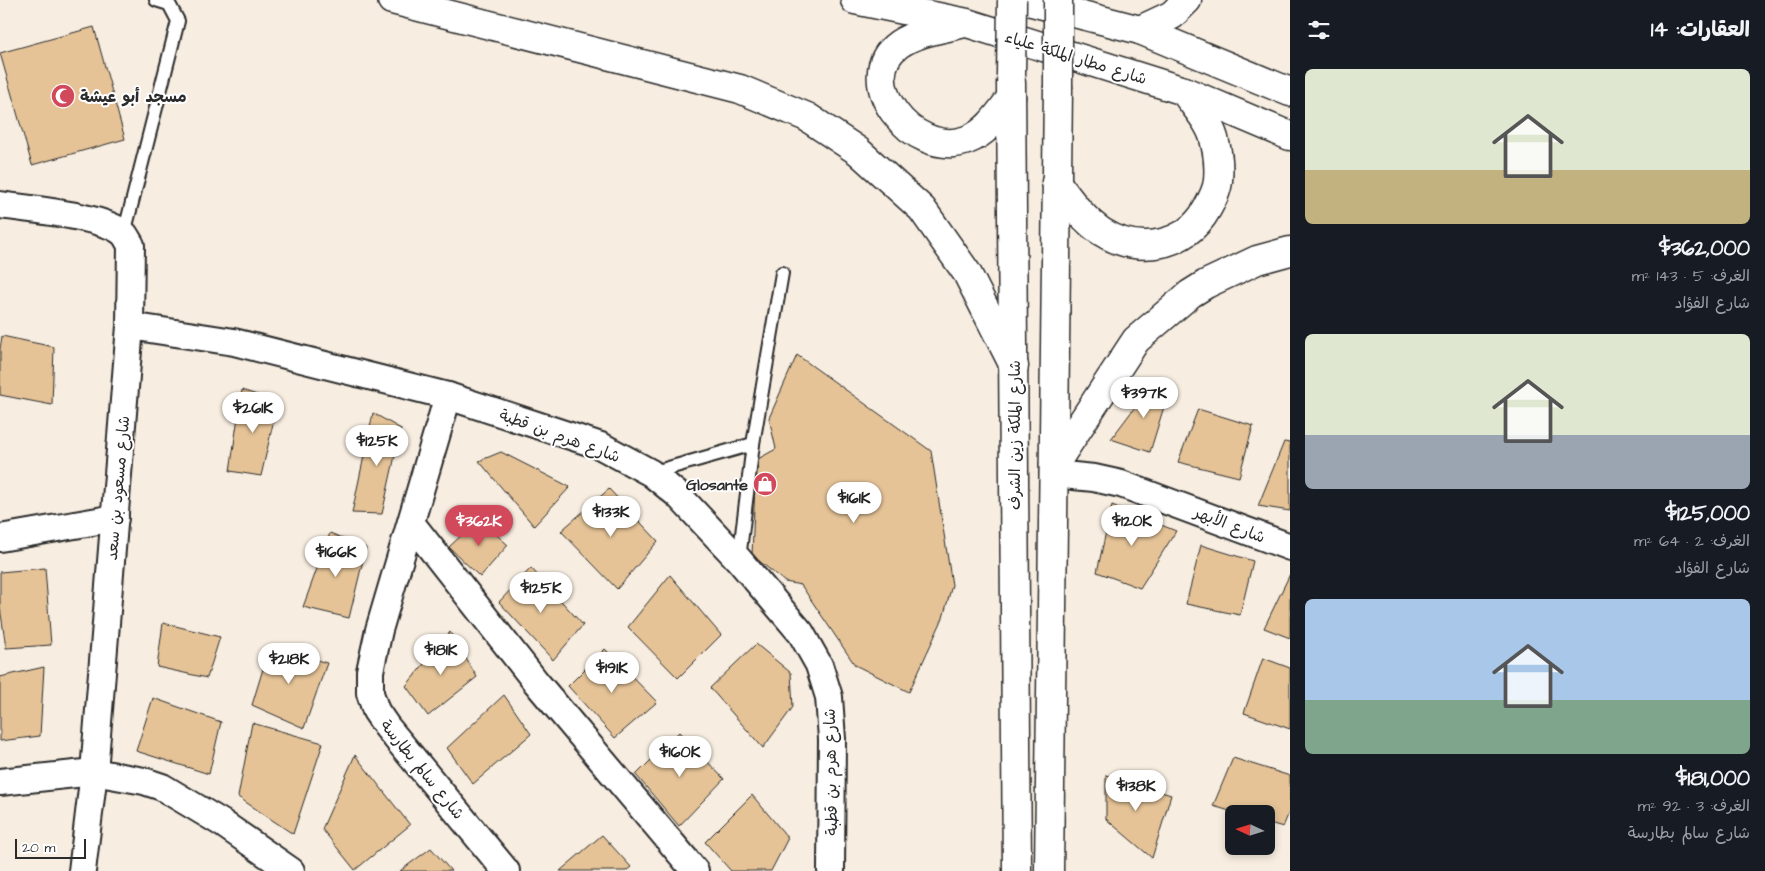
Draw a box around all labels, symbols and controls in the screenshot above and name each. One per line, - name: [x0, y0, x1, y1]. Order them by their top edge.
- text: العقارات: 14: [1651, 15, 1750, 44]
- icon: filters: [1305, 16, 1333, 44]
- street label: شارع مطار الملكة علياء: [1002, 26, 1150, 90]
- mosque icon: مسجد أبو عيشة: [50, 83, 76, 109]
- place label: مسجد أبو عيشة: [80, 86, 187, 108]
- icon: home: [1483, 101, 1573, 191]
- text: $362,000: [1659, 234, 1750, 263]
- text: الغرف: 5 · 143 m²: [1632, 265, 1750, 287]
- text: شارع الفؤاد: [1675, 292, 1750, 314]
- street label: شارع الملكة زين الشرف: [1004, 360, 1026, 510]
- icon: home: [1483, 366, 1573, 456]
- pin: $397K: [1109, 376, 1179, 419]
- text: $397K: [1121, 382, 1167, 404]
- pin: $261K: [218, 392, 288, 434]
- text: $261K: [233, 397, 273, 419]
- street label: شارع هرم بن قطبة: [496, 404, 623, 469]
- street label: شارع مسعود بن سعد: [101, 415, 135, 561]
- pin: $125K: [342, 424, 412, 467]
- text: $125K: [356, 430, 398, 452]
- shop icon: Glosante: [752, 471, 778, 497]
- place label: Glosante: [686, 474, 748, 496]
- pin: $161K: [819, 482, 889, 524]
- text: $161K: [838, 487, 870, 509]
- pin: $133K: [576, 496, 646, 538]
- text: $125,000: [1665, 499, 1750, 528]
- text: $133K: [593, 501, 629, 523]
- street label: شارع الأبهر: [1189, 501, 1268, 549]
- pin: $362K: [444, 504, 514, 547]
- pin: $120K: [1097, 504, 1167, 547]
- text: $362K: [456, 510, 502, 532]
- text: $120K: [1112, 510, 1152, 532]
- text: الغرف: 2 · 64 m²: [1634, 530, 1750, 552]
- pin: $166K: [301, 536, 371, 578]
- text: $166K: [316, 541, 356, 563]
- text: شارع الفؤاد: [1675, 557, 1750, 579]
- pin: $125K: [506, 572, 576, 614]
- text: $125K: [520, 577, 562, 599]
- icon: home: [1483, 631, 1573, 721]
- pin: $181K: [406, 634, 476, 676]
- text: $181K: [424, 639, 458, 661]
- pin: $218K: [254, 642, 324, 685]
- text: $218K: [269, 648, 309, 670]
- pin: $191K: [577, 652, 647, 694]
- text: $191K: [596, 657, 628, 679]
- street label: شارع هرم بن قطبة: [819, 708, 844, 836]
- street label: شارع سالم بطارسة: [374, 715, 469, 825]
- pin: $160K: [645, 736, 715, 778]
- text: $160K: [660, 741, 700, 763]
- text: $181,000: [1676, 764, 1750, 793]
- pin: $138K: [1101, 770, 1171, 812]
- text: $138K: [1116, 775, 1156, 797]
- text: الغرف: 3 · 92 m²: [1638, 795, 1750, 817]
- north arrow: [1225, 805, 1275, 855]
- map controls: [1225, 805, 1275, 855]
- text: شارع سالم بطارسة: [1628, 822, 1750, 844]
- scale bar: [15, 836, 86, 859]
- text: 20 m: [22, 838, 55, 858]

